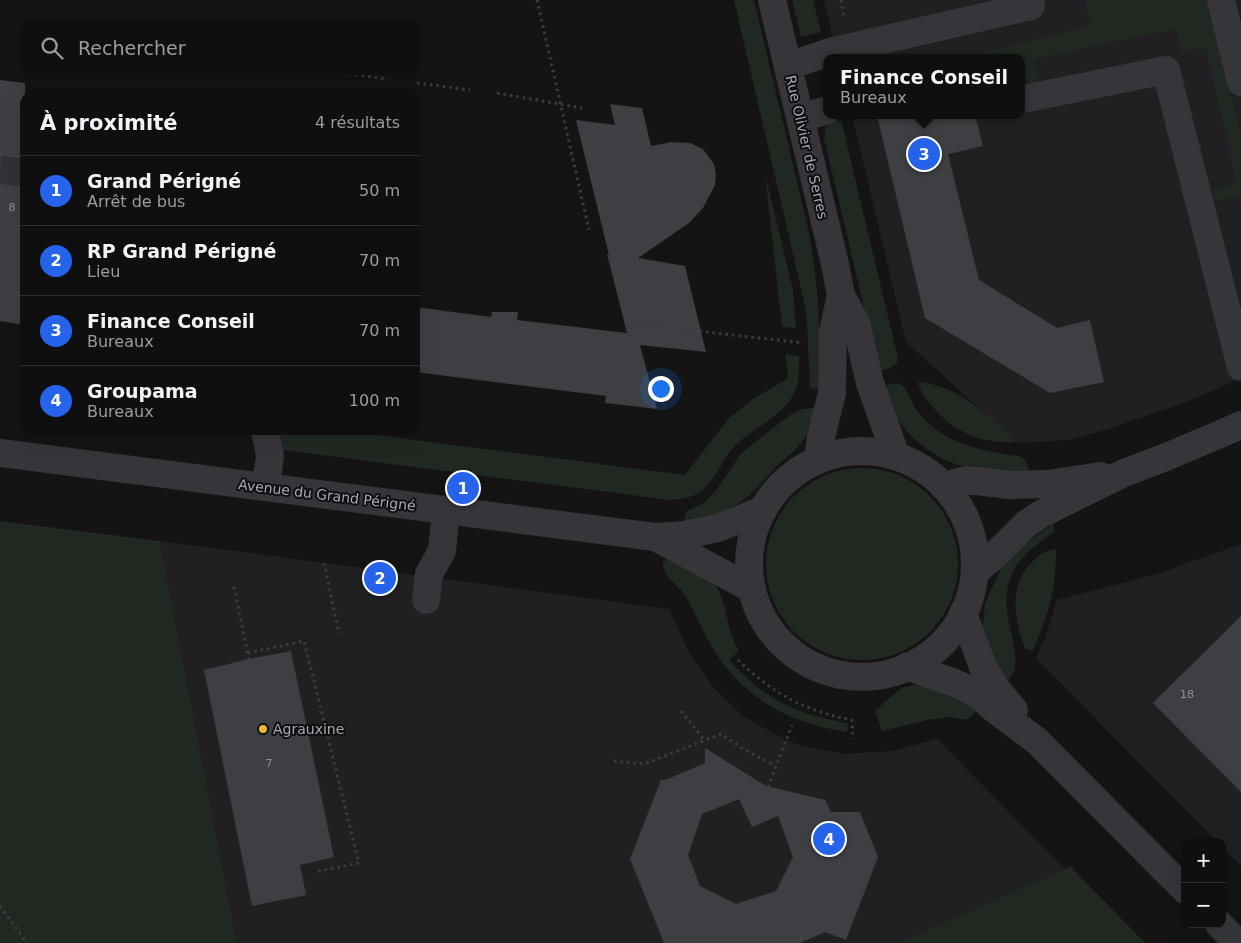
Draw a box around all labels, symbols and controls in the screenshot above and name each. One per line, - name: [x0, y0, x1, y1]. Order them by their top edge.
- search box: [20, 20, 420, 75]
- icon: search: [38, 34, 66, 62]
- text: Rechercher: [78, 37, 186, 59]
- popup: [823, 54, 1025, 119]
- text: Finance Conseil: [840, 66, 1008, 88]
- street label: Rue Olivier de Serres: [783, 74, 831, 220]
- text: Bureaux: [840, 88, 907, 107]
- text: À proximité: [40, 111, 177, 135]
- text: 4 résultats: [315, 113, 400, 132]
- pin: 3: [908, 135, 940, 173]
- text: Grand Périgné: [87, 170, 241, 192]
- text: 1: [50, 181, 62, 200]
- text: 50 m: [359, 181, 400, 200]
- text: Arrêt de bus: [87, 192, 185, 211]
- house number: 8: [9, 201, 16, 214]
- text: RP Grand Périgné: [87, 240, 276, 262]
- text: 2: [50, 251, 62, 270]
- text: 70 m: [359, 251, 400, 270]
- text: Lieu: [87, 262, 120, 281]
- text: Finance Conseil: [87, 310, 255, 332]
- text: 3: [50, 321, 62, 340]
- text: 70 m: [359, 321, 400, 340]
- text: Bureaux: [87, 332, 154, 351]
- your location: [648, 376, 674, 402]
- text: Groupama: [87, 380, 198, 402]
- text: 4: [50, 391, 62, 410]
- text: 100 m: [349, 391, 400, 410]
- text: Bureaux: [87, 402, 154, 421]
- pin: 1: [447, 469, 479, 507]
- street label: Avenue du Grand Périgné: [237, 476, 417, 514]
- pin: 2: [364, 559, 396, 597]
- house number: 18: [1180, 688, 1194, 701]
- place label: Agrauxine: [273, 721, 344, 737]
- marker: Agrauxine: [257, 723, 269, 735]
- house number: 7: [266, 757, 273, 770]
- pin: 4: [813, 820, 845, 858]
- map controls: [1181, 838, 1226, 928]
- button: +: [1181, 838, 1226, 883]
- button: −: [1181, 883, 1226, 928]

